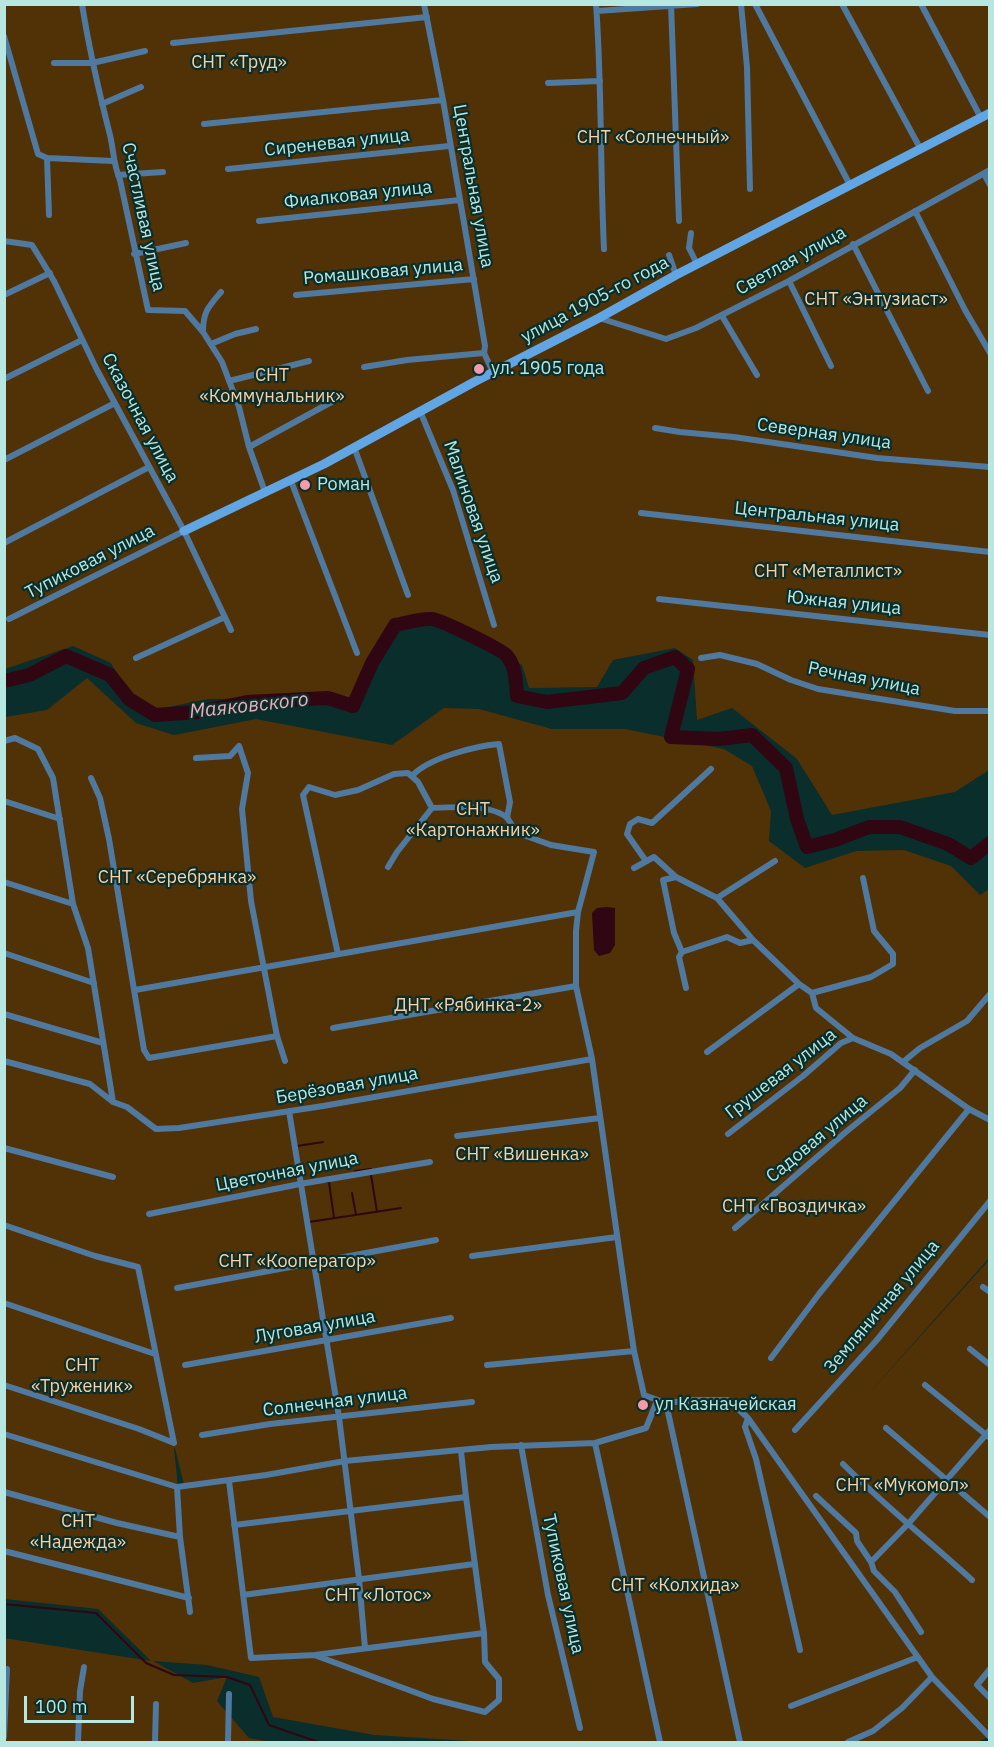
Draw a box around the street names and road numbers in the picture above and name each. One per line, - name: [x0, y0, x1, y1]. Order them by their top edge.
- street label: Центральная улица: [448, 103, 498, 269]
- street label: Сиреневая улица: [263, 125, 411, 161]
- street label: Счастливая улица: [117, 141, 169, 293]
- street label: Фиалковая улица: [283, 176, 433, 214]
- street label: Светлая улица: [732, 222, 850, 300]
- street label: улица 1905-го года: [517, 252, 673, 348]
- street label: Ромашковая улица: [302, 254, 464, 290]
- street label: Сказочная улица: [97, 350, 183, 486]
- street label: Северная улица: [755, 414, 893, 454]
- street label: Малиновая улица: [439, 438, 507, 586]
- street label: Центральная улица: [733, 498, 901, 536]
- street label: Тупиковая улица: [22, 520, 158, 604]
- street label: Южная улица: [786, 586, 902, 620]
- street label: Речная улица: [806, 658, 922, 700]
- street label: Грушевая улица: [721, 1024, 841, 1124]
- street label: Берёзовая улица: [274, 1063, 420, 1109]
- street label: Садовая улица: [762, 1090, 872, 1188]
- street label: Цветочная улица: [214, 1148, 360, 1196]
- street label: Земляничная улица: [820, 1236, 944, 1378]
- street label: Луговая улица: [253, 1306, 377, 1348]
- street label: Солнечная улица: [262, 1382, 408, 1422]
- street label: Тупиковая улица: [538, 1512, 588, 1656]

